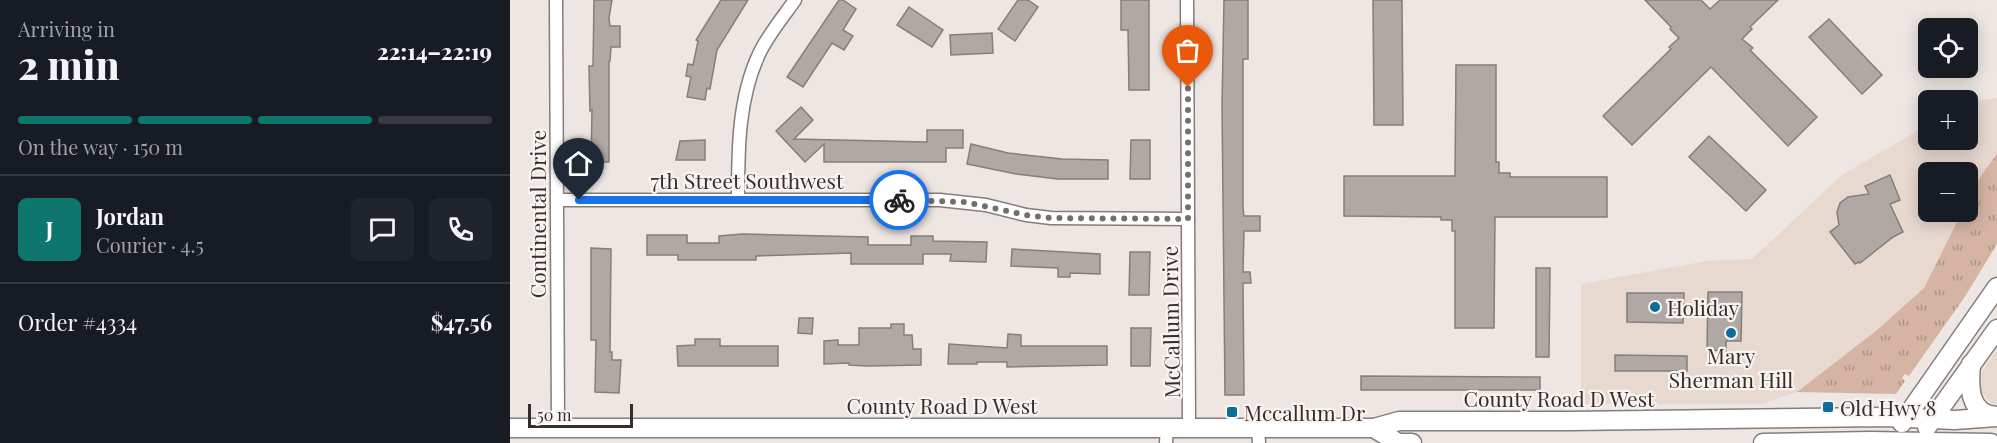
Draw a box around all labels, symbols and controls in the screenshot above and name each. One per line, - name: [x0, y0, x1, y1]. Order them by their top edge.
- text: Arriving in: [18, 15, 115, 42]
- map controls: [1918, 18, 1978, 222]
- button: locate: [1918, 18, 1978, 78]
- pin: [1162, 25, 1213, 87]
- icon: bag: [1171, 34, 1204, 67]
- text: 22:14–22:19: [377, 36, 492, 66]
- text: 2 min: [18, 38, 120, 90]
- button: +: [1918, 90, 1978, 150]
- street label: Continental Drive: [523, 130, 551, 298]
- text: On the way · 150 m: [18, 133, 183, 160]
- pin: [553, 138, 604, 200]
- icon: home: [562, 147, 595, 180]
- button: −: [1918, 162, 1978, 222]
- street label: 7th Street Southwest: [651, 166, 844, 194]
- courier: [869, 170, 929, 230]
- icon: bike: [883, 184, 916, 217]
- button: chat: [351, 198, 414, 261]
- button: phone: [429, 198, 492, 261]
- text: Jordan: [96, 201, 164, 231]
- text: J: [45, 214, 54, 244]
- text: Courier · 4.5: [96, 231, 204, 258]
- street label: McCallum Drive: [1155, 246, 1185, 398]
- place label: Holiday: [1667, 293, 1740, 321]
- marker: Holiday: [1648, 300, 1662, 314]
- text: Order #4334: [18, 307, 137, 337]
- text: $47.56: [431, 307, 492, 337]
- marker: Mary Sherman Hill: [1724, 326, 1738, 340]
- place label: Mary Sherman Hill: [1669, 341, 1793, 393]
- street label: County Road D West: [1463, 384, 1655, 412]
- street label: County Road D West: [846, 391, 1038, 419]
- place label: Old Hwy 8: [1840, 393, 1937, 421]
- place label: Mccallum Dr: [1244, 398, 1366, 426]
- marker: Old Hwy 8: [1821, 400, 1835, 414]
- scale bar: [528, 401, 633, 428]
- text: 50 m: [537, 404, 571, 425]
- marker: Mccallum Dr: [1225, 405, 1239, 419]

